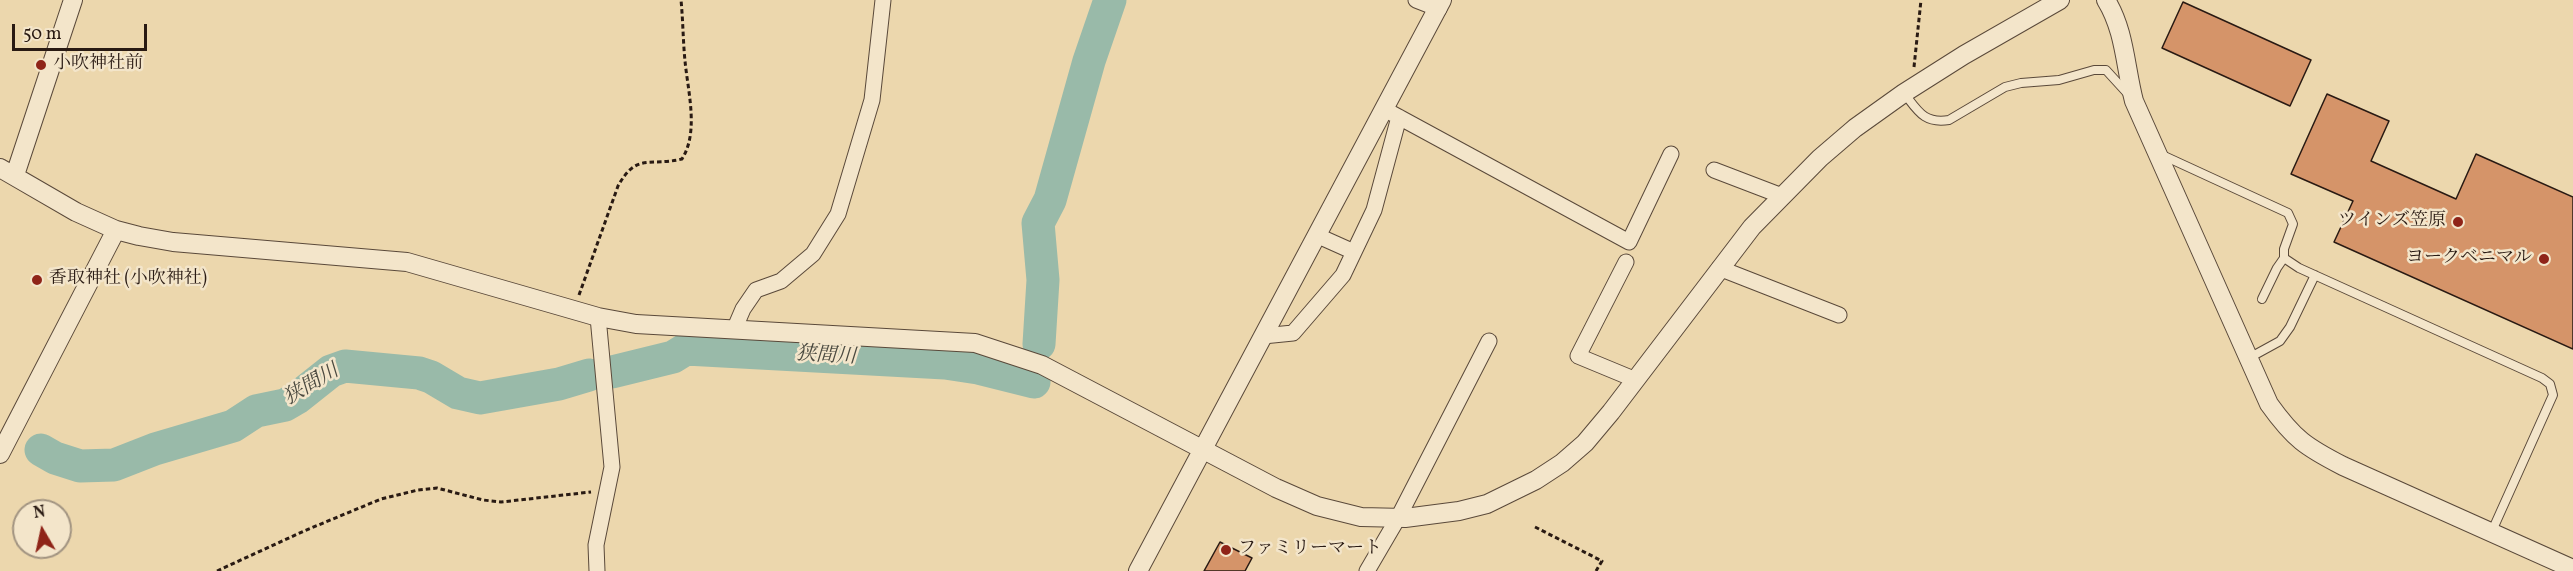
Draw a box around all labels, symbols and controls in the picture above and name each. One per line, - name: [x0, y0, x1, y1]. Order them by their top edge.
- scale bar: [15, 12, 150, 50]
- text: 50 m: [23, 22, 62, 47]
- place label: 小吹神社前: [53, 54, 143, 76]
- marker: 小吹神社前: [34, 58, 48, 72]
- place label: ツインズ笠原: [2338, 211, 2446, 233]
- marker: ツインズ笠原: [2451, 215, 2465, 229]
- place label: ヨークベニマル: [2406, 248, 2532, 270]
- marker: ヨークベニマル: [2537, 252, 2551, 266]
- place label: 香取神社 (小吹神社): [49, 269, 207, 291]
- marker: 香取神社 (小吹神社): [30, 273, 44, 287]
- water label: 狭間川: [795, 343, 857, 371]
- water label: 狭間川: [280, 360, 344, 412]
- north arrow: [12, 499, 72, 559]
- text: N: [32, 501, 47, 525]
- place label: ファミリーマート: [1238, 539, 1382, 561]
- marker: ファミリーマート: [1219, 543, 1233, 557]

